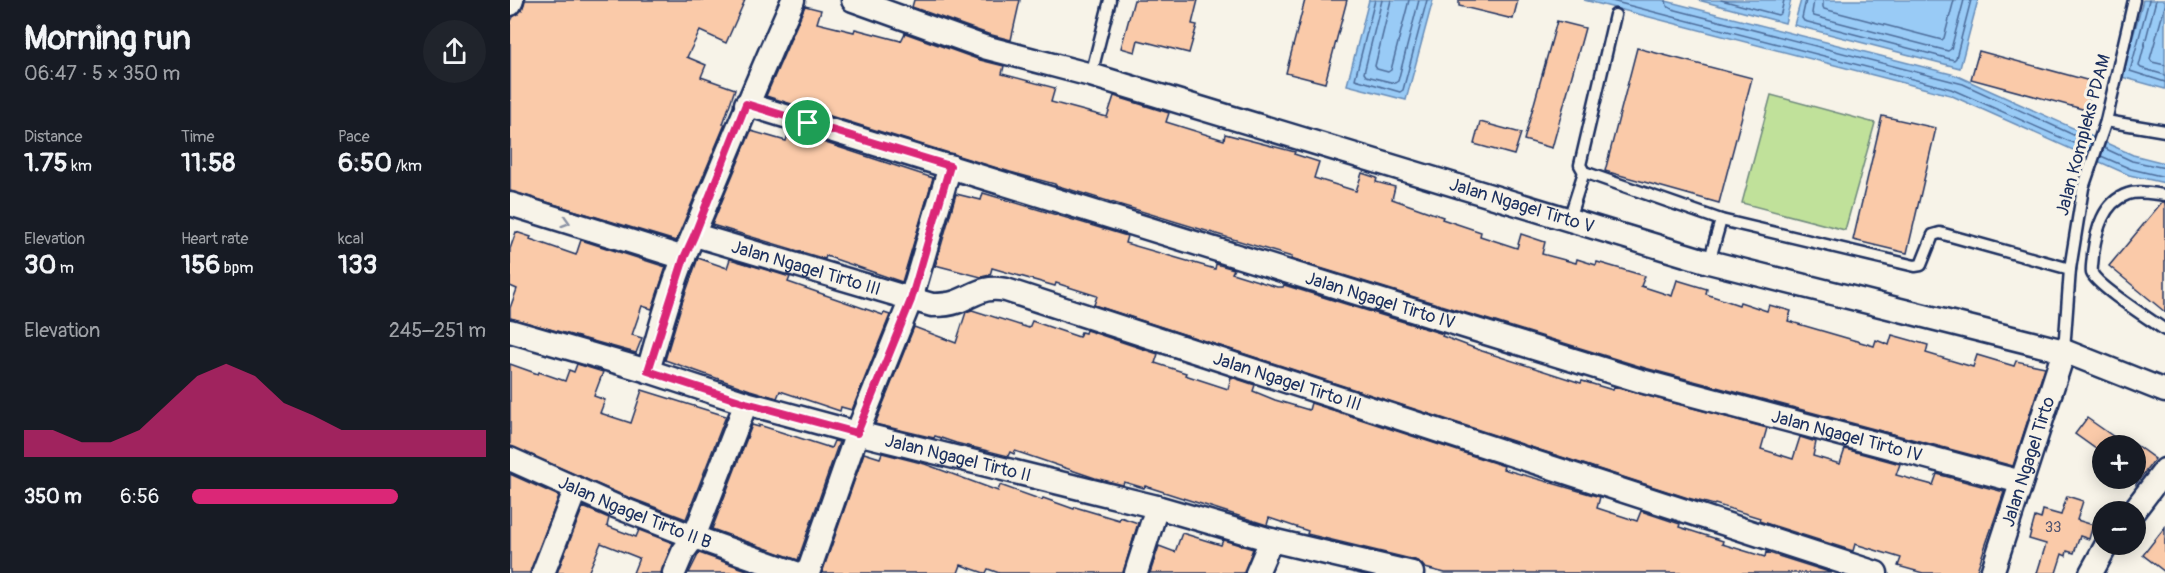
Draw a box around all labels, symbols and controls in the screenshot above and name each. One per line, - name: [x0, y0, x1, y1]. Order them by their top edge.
- text: Morning run: [24, 18, 191, 59]
- button: share: [423, 20, 486, 83]
- street label: Jalan Kompleks PDAM: [2051, 52, 2116, 218]
- text: 06:47 · 5 × 350 m: [24, 61, 180, 86]
- pin: [782, 97, 833, 148]
- icon: arrive: [791, 106, 824, 139]
- text: Distance: [24, 127, 83, 147]
- text: Time: [181, 127, 214, 147]
- text: Pace: [338, 127, 370, 147]
- text: 1.75: [24, 147, 68, 179]
- text: 11:58: [181, 147, 235, 179]
- text: 6:50: [338, 147, 392, 179]
- text: km: [68, 156, 92, 176]
- text: /km: [392, 156, 422, 176]
- street label: Jalan Ngagel Tirto V: [1447, 173, 1597, 239]
- one-way arrow: [560, 215, 571, 227]
- text: Elevation: [24, 229, 85, 249]
- text: Heart rate: [181, 229, 248, 249]
- text: kcal: [338, 229, 364, 249]
- street label: Jalan Ngagel Tirto III: [729, 235, 884, 301]
- text: 30: [24, 249, 56, 281]
- text: 156: [181, 249, 220, 281]
- text: 133: [338, 249, 377, 281]
- text: m: [56, 258, 74, 278]
- text: bpm: [220, 258, 253, 278]
- street label: Jalan Ngagel Tirto IV: [1303, 267, 1458, 335]
- text: Elevation: [24, 318, 100, 343]
- text: 245–251 m: [389, 318, 486, 343]
- street label: Jalan Ngagel Tirto III: [1210, 347, 1364, 417]
- street label: Jalan Ngagel Tirto: [1997, 394, 2061, 530]
- street label: Jalan Ngagel Tirto IV: [1769, 405, 1925, 467]
- street label: Jalan Ngagel Tirto II: [883, 429, 1033, 488]
- map controls: [2092, 435, 2146, 555]
- button: +: [2092, 435, 2146, 489]
- street label: Jalan Ngagel Tirto II B: [554, 471, 715, 554]
- text: 350 m: [24, 484, 82, 509]
- text: 6:56: [120, 484, 159, 509]
- button: −: [2092, 501, 2146, 555]
- house number: 33: [2045, 518, 2061, 537]

